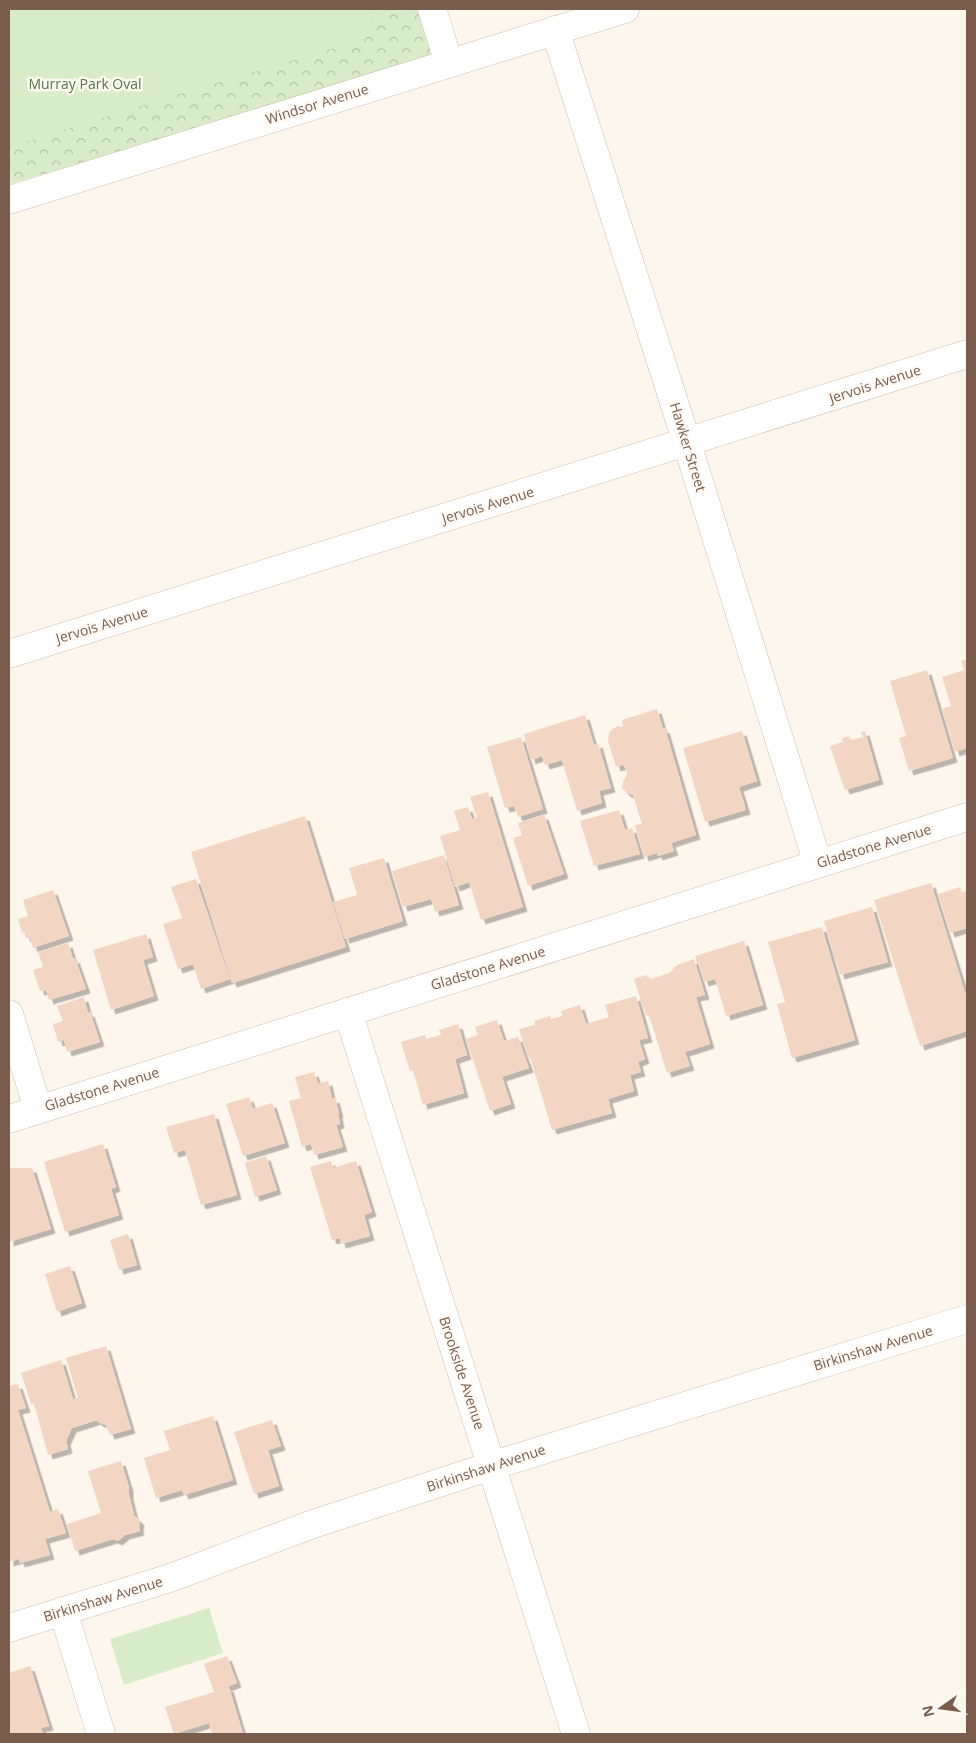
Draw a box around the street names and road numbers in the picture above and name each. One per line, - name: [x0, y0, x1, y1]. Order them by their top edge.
- street label: Windsor Avenue: [263, 79, 371, 128]
- street label: Jervois Avenue: [825, 360, 923, 408]
- street label: Hawker Street: [666, 400, 711, 494]
- street label: Jervois Avenue: [438, 481, 536, 528]
- street label: Jervois Avenue: [52, 601, 150, 648]
- street label: Gladstone Avenue: [814, 819, 934, 872]
- street label: Gladstone Avenue: [428, 941, 548, 994]
- street label: Gladstone Avenue: [42, 1062, 162, 1115]
- street label: Brookside Avenue: [435, 1314, 490, 1432]
- street label: Birkinshaw Avenue: [811, 1320, 935, 1375]
- street label: Birkinshaw Avenue: [424, 1439, 548, 1496]
- street label: Birkinshaw Avenue: [41, 1571, 165, 1626]

